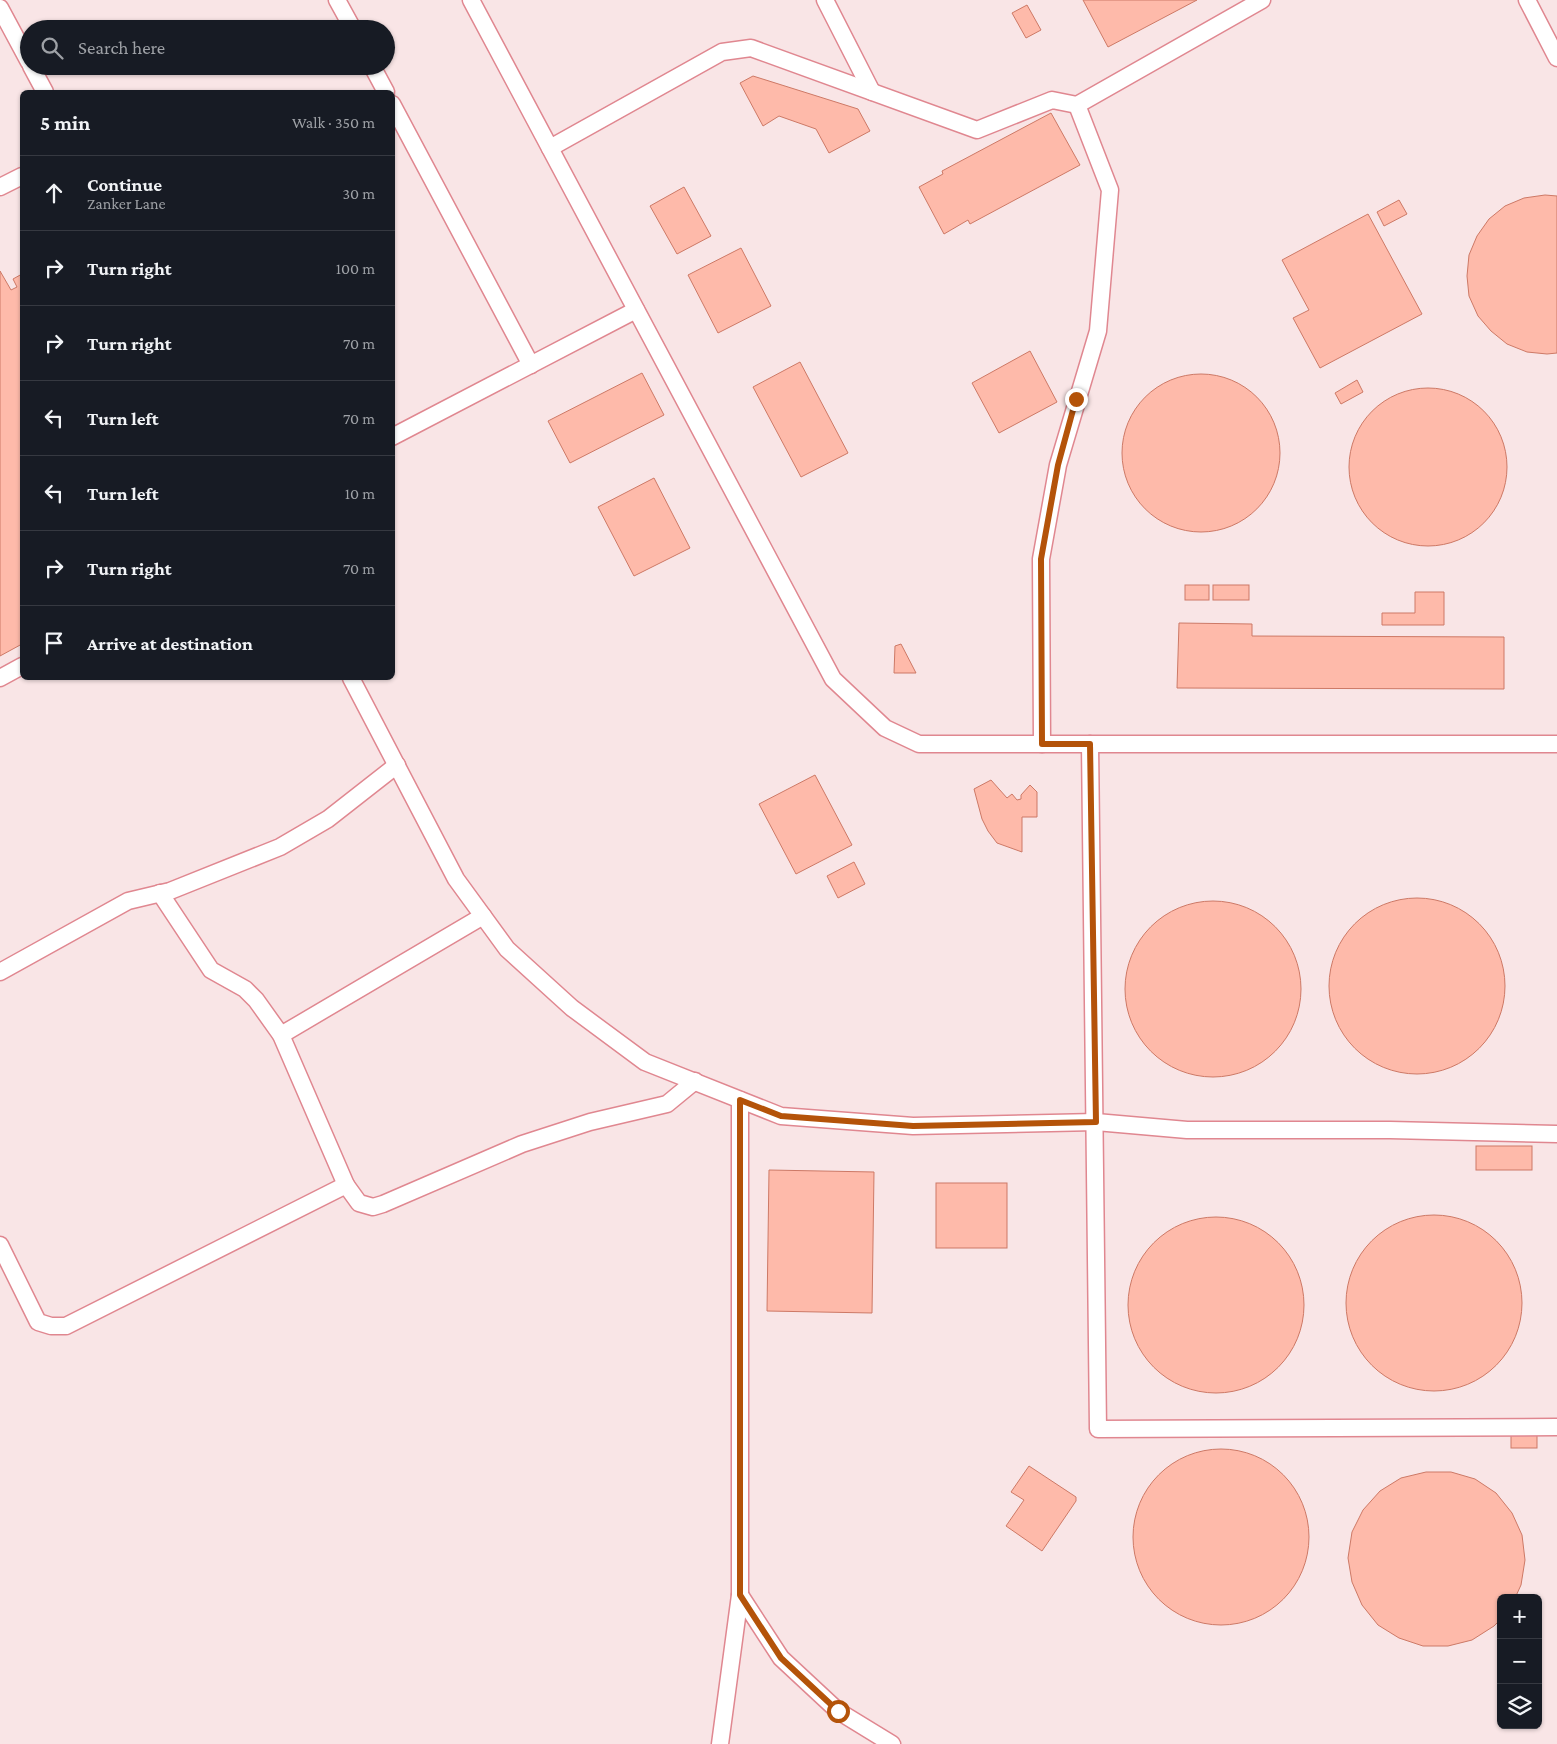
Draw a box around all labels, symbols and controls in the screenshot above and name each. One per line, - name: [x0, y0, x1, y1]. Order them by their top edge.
- search box: [20, 20, 395, 75]
- icon: search: [38, 34, 66, 62]
- text: Search here: [78, 37, 165, 58]
- text: 5 min: [40, 111, 90, 135]
- text: Walk · 350 m: [292, 114, 375, 131]
- text: Continue: [87, 174, 162, 195]
- icon: ahead: [40, 179, 68, 207]
- text: 30 m: [343, 185, 375, 202]
- text: Zanker Lane: [87, 195, 166, 212]
- icon: right: [40, 254, 68, 282]
- text: Turn right: [87, 258, 172, 279]
- text: 100 m: [336, 260, 375, 277]
- icon: right: [40, 329, 68, 357]
- text: Turn right: [87, 333, 172, 354]
- text: 70 m: [343, 335, 375, 352]
- route end: [1065, 388, 1088, 411]
- icon: left: [40, 404, 68, 432]
- text: Turn left: [87, 408, 159, 429]
- text: 70 m: [343, 410, 375, 427]
- icon: left: [40, 479, 68, 507]
- text: Turn left: [87, 483, 159, 504]
- text: 10 m: [345, 485, 375, 502]
- icon: right: [40, 554, 68, 582]
- text: Turn right: [87, 558, 172, 579]
- text: 70 m: [343, 560, 375, 577]
- icon: arrive: [40, 629, 68, 657]
- text: Arrive at destination: [87, 633, 253, 654]
- map controls: [1497, 1594, 1542, 1729]
- button: +: [1497, 1594, 1542, 1639]
- button: −: [1497, 1639, 1542, 1684]
- button: layers: [1497, 1684, 1542, 1729]
- route start: [827, 1700, 850, 1723]

